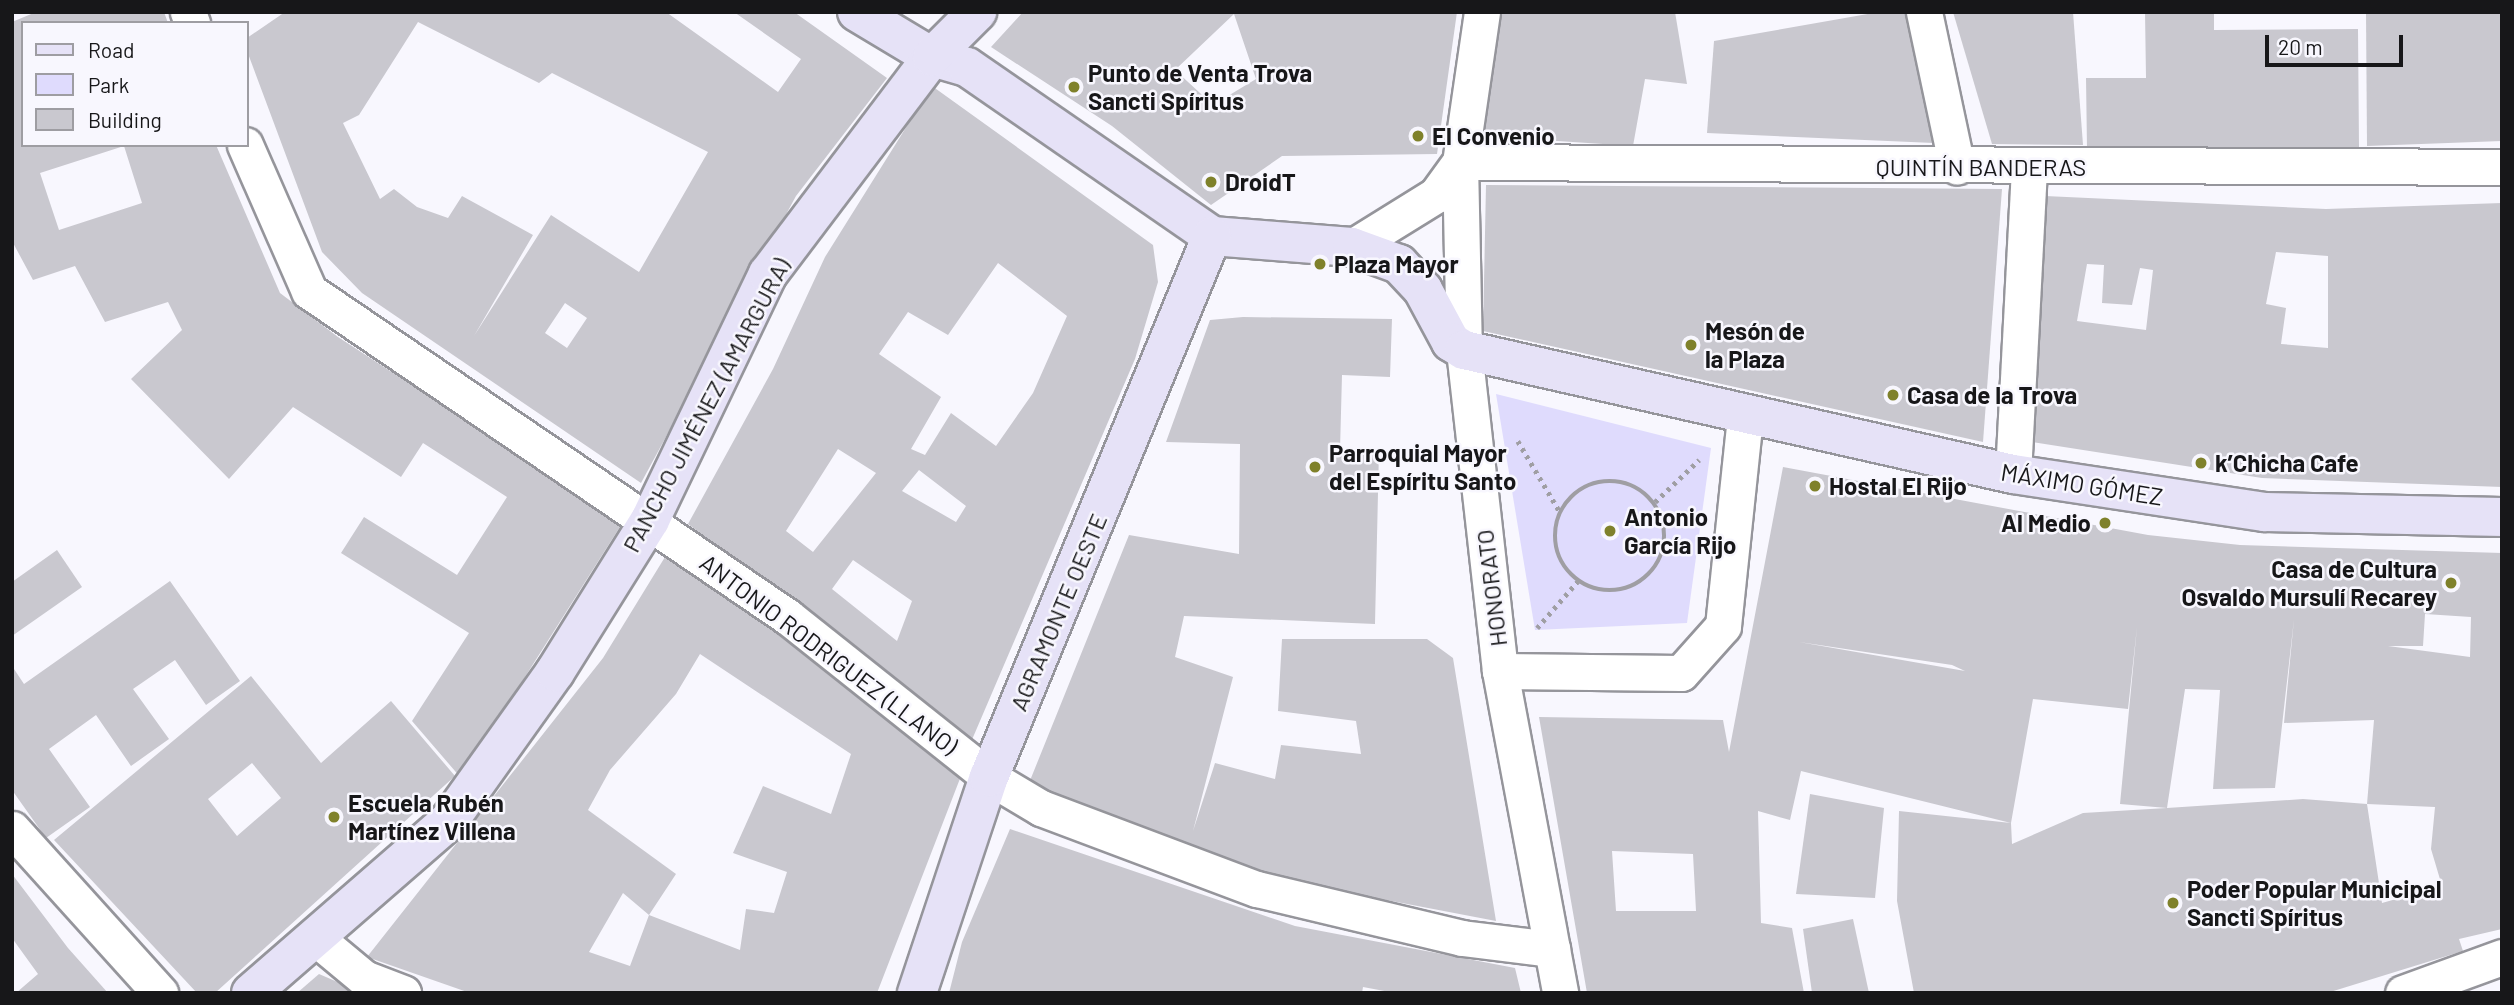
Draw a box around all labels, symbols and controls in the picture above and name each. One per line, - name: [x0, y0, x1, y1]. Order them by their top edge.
- legend: [21, 21, 248, 147]
- scale bar: [2269, 21, 2407, 65]
- text: 20 m: [2278, 34, 2323, 59]
- text: Road: [88, 37, 134, 62]
- place label: Punto de Venta Trova Sancti Spíritus: [1088, 59, 1312, 115]
- text: Park: [88, 72, 129, 97]
- marker: Punto de Venta Trova Sancti Spíritus: [1066, 79, 1082, 95]
- text: Building: [88, 107, 162, 132]
- place label: El Convenio: [1432, 122, 1555, 150]
- marker: El Convenio: [1410, 128, 1426, 144]
- street label: QUINTÍN BANDERAS: [1876, 153, 2086, 181]
- place label: DroidT: [1225, 168, 1296, 196]
- marker: DroidT: [1203, 174, 1219, 190]
- place label: Plaza Mayor: [1334, 250, 1459, 278]
- street label: PANCHO JIMÉNEZ (AMARGURA): [616, 253, 796, 557]
- marker: Plaza Mayor: [1312, 256, 1328, 272]
- place label: Mesón de la Plaza: [1705, 317, 1805, 373]
- marker: Mesón de la Plaza: [1683, 337, 1699, 353]
- place label: Casa de la Trova: [1907, 381, 2077, 409]
- marker: Casa de la Trova: [1885, 387, 1901, 403]
- place label: Parroquial Mayor del Espíritu Santo: [1329, 439, 1516, 495]
- place label: k’Chicha Cafe: [2215, 449, 2359, 477]
- marker: k’Chicha Cafe: [2193, 455, 2209, 471]
- street label: MÁXIMO GÓMEZ: [1999, 457, 2165, 511]
- marker: Parroquial Mayor del Espíritu Santo: [1307, 459, 1323, 475]
- place label: Hostal El Rijo: [1829, 472, 1967, 500]
- marker: Hostal El Rijo: [1807, 478, 1823, 494]
- place label: Antonio García Rijo: [1624, 503, 1736, 559]
- street label: AGRAMONTE OESTE: [1003, 509, 1113, 715]
- place label: Al Medio: [2001, 509, 2091, 537]
- marker: Al Medio: [2097, 515, 2113, 531]
- marker: Antonio García Rijo: [1602, 523, 1618, 539]
- street label: HONORATO: [1470, 528, 1512, 648]
- street label: ANTONIO RODRIGUEZ (LLANO): [695, 548, 963, 760]
- place label: Casa de Cultura Osvaldo Mursulí Recarey: [2181, 555, 2437, 611]
- marker: Casa de Cultura Osvaldo Mursulí Recarey: [2443, 575, 2459, 591]
- place label: Escuela Rubén Martínez Villena: [348, 789, 516, 845]
- marker: Escuela Rubén Martínez Villena: [326, 809, 342, 825]
- place label: Poder Popular Municipal Sancti Spíritus: [2187, 875, 2442, 931]
- marker: Poder Popular Municipal Sancti Spíritus: [2165, 895, 2181, 911]

